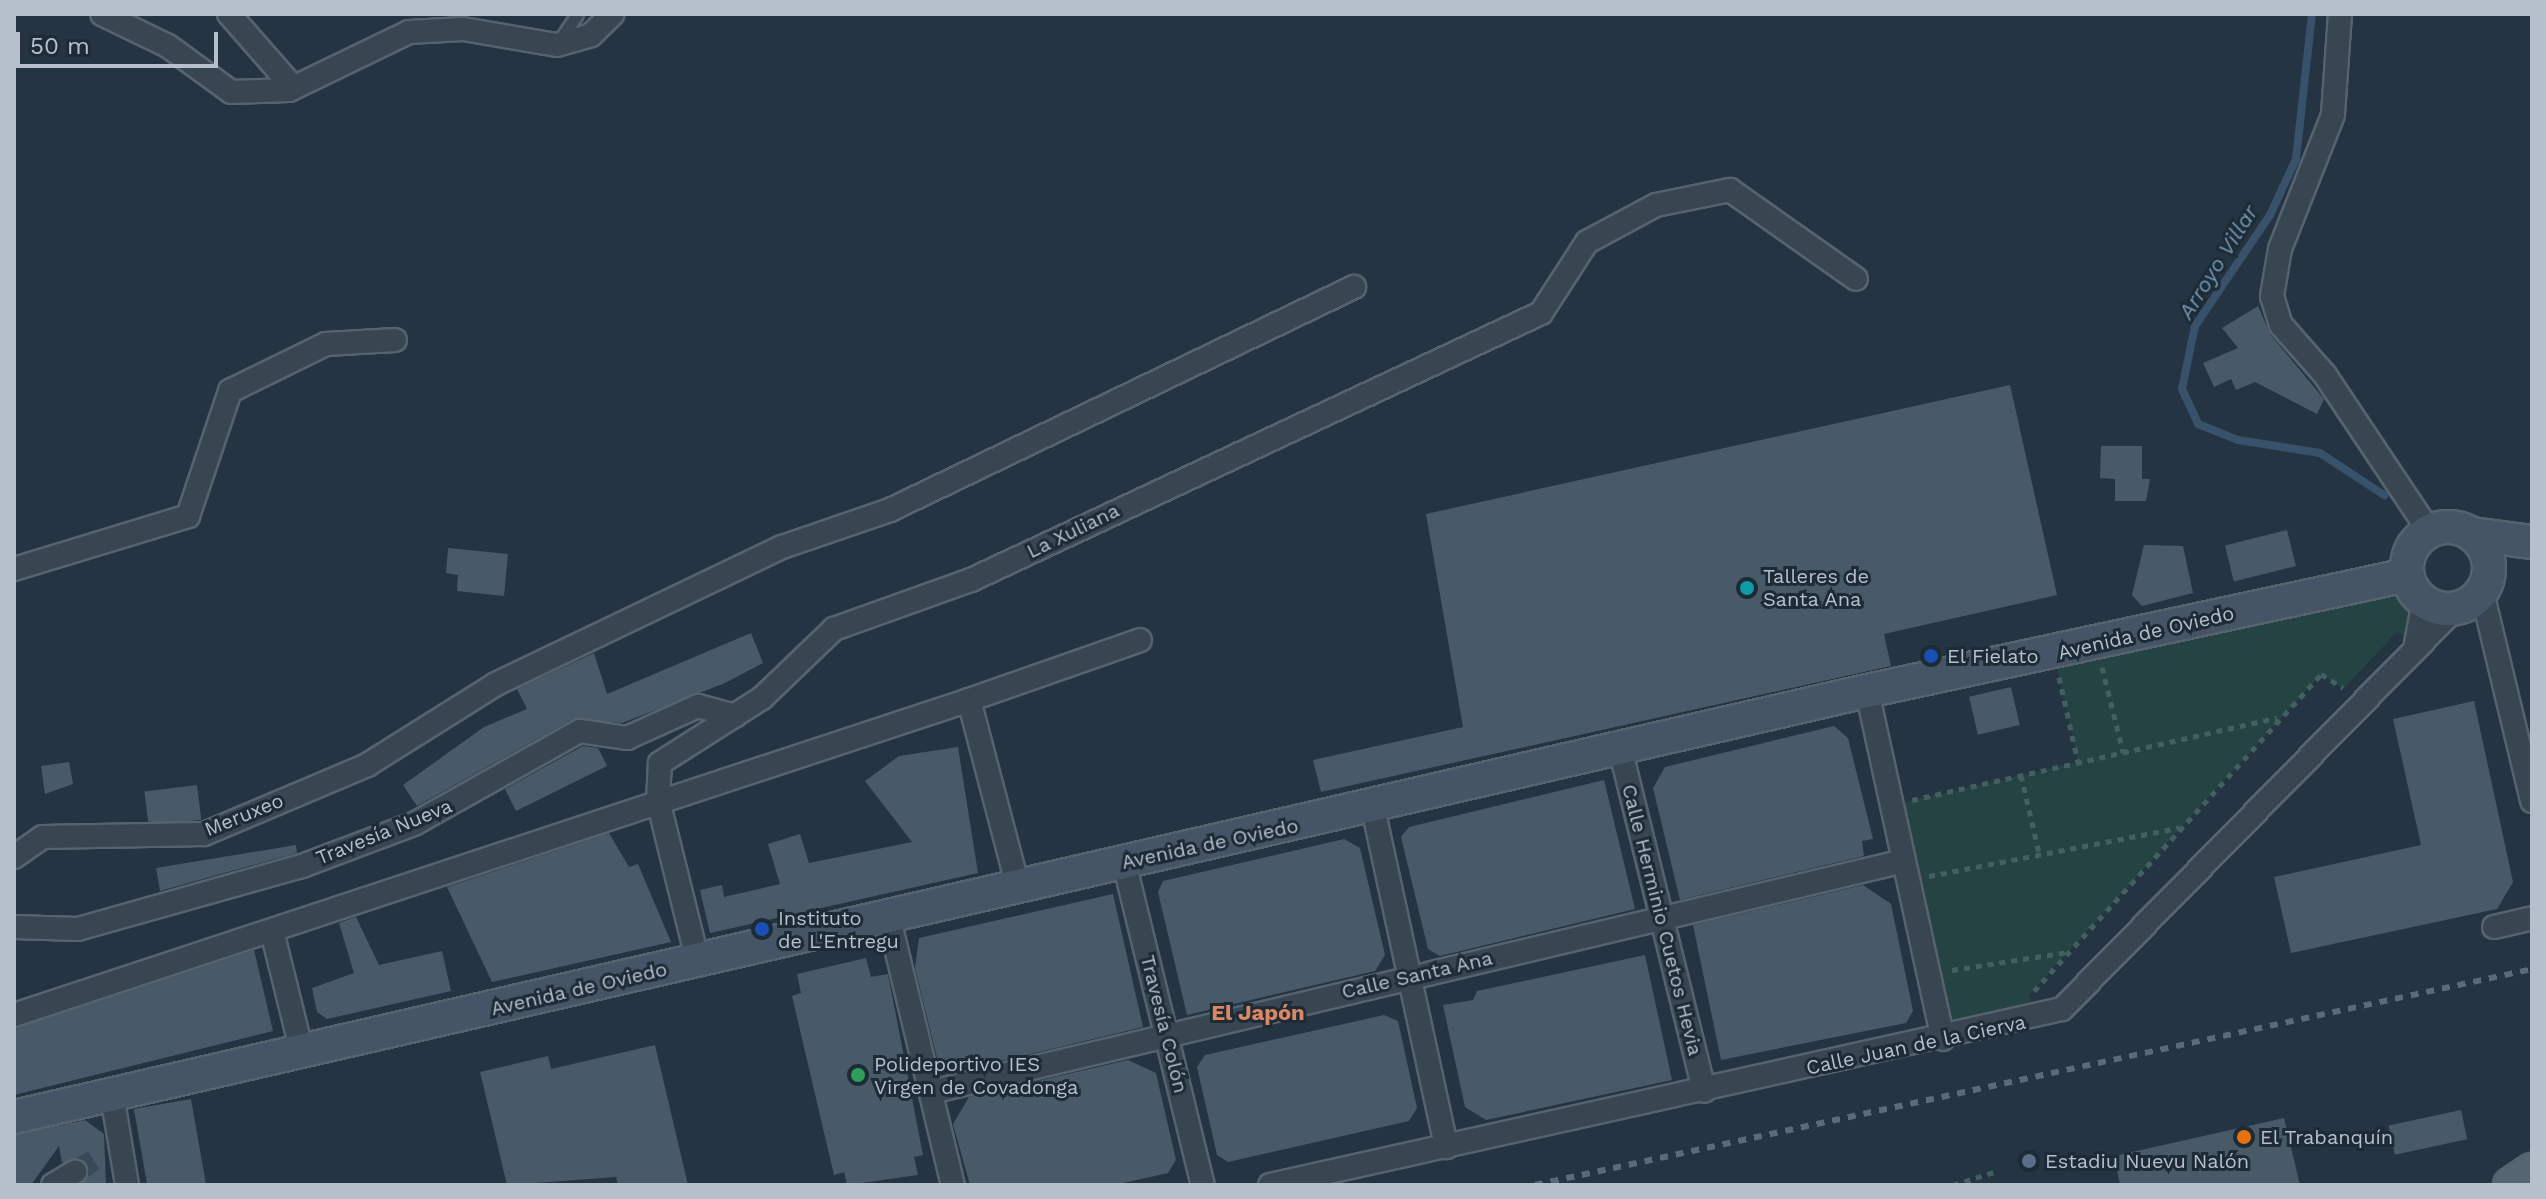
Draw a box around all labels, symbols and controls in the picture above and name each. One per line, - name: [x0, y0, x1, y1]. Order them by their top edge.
- scale bar: [20, 16, 222, 66]
- text: 50 m: [30, 32, 90, 60]
- water label: Arroyo Villar: [2172, 200, 2264, 324]
- street label: La Xuliana: [1023, 498, 1123, 564]
- place label: Talleres de Santa Ana: [1763, 564, 1869, 611]
- marker: Talleres de Santa Ana: [1738, 579, 1756, 597]
- street label: Avenida de Oviedo: [2055, 601, 2237, 665]
- place label: El Fielato: [1947, 644, 2039, 668]
- marker: El Fielato: [1922, 647, 1940, 665]
- street label: Calle Herminio Cuetos Hevia: [1617, 782, 1707, 1058]
- street label: Meruxeo: [201, 788, 287, 842]
- street label: Travesía Nueva: [312, 794, 456, 870]
- street label: Avenida de Oviedo: [1119, 813, 1301, 875]
- place label: Instituto de L'Entregu: [778, 906, 899, 953]
- marker: Instituto de L'Entregu: [753, 920, 771, 938]
- street label: Calle Santa Ana: [1339, 946, 1495, 1004]
- street label: Travesía Colón: [1135, 952, 1193, 1096]
- street label: Avenida de Oviedo: [488, 957, 670, 1021]
- district label: El Japón: [1211, 1000, 1305, 1026]
- street label: Calle Juan de la Cierva: [1803, 1010, 2029, 1080]
- place label: Polideportivo IES Virgen de Covadonga: [874, 1052, 1078, 1099]
- marker: Polideportivo IES Virgen de Covadonga: [849, 1066, 867, 1084]
- place label: El Trabanquín: [2260, 1125, 2394, 1149]
- marker: El Trabanquín: [2235, 1128, 2253, 1146]
- place label: Estadiu Nuevu Nalón: [2045, 1149, 2249, 1173]
- marker: Estadiu Nuevu Nalón: [2020, 1152, 2038, 1170]

